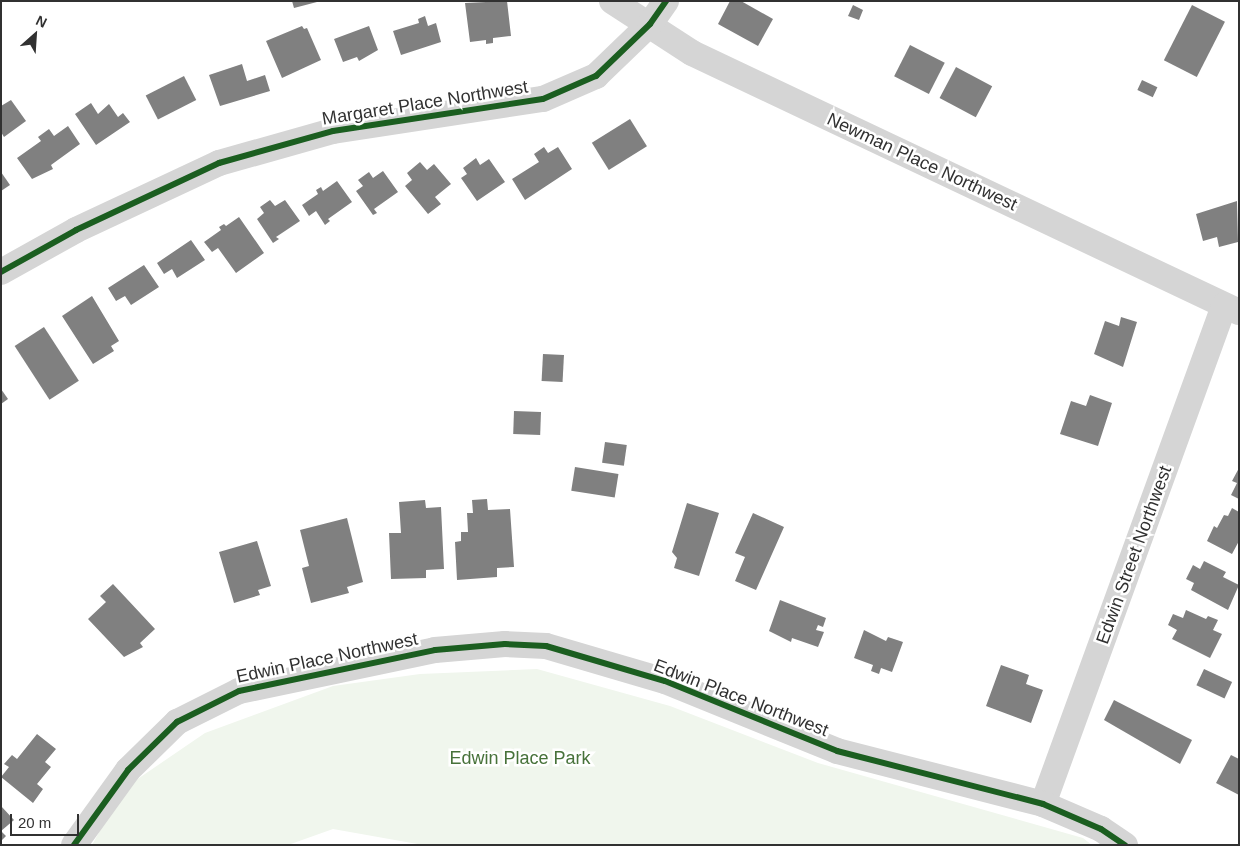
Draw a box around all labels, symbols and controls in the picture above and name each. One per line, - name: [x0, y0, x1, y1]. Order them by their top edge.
- north arrow: [10, 10, 60, 60]
- text: N: [34, 12, 50, 31]
- street label: Margaret Place Northwest: [321, 76, 529, 130]
- street label: Newman Place Northwest: [824, 108, 1020, 216]
- street label: Edwin Street Northwest: [1092, 463, 1176, 647]
- street label: Edwin Place Northwest: [234, 628, 420, 688]
- street label: Edwin Place Northwest: [651, 655, 831, 741]
- park label: Edwin Place Park: [449, 747, 591, 769]
- scale bar: [12, 804, 81, 836]
- text: 20 m: [18, 814, 51, 831]

